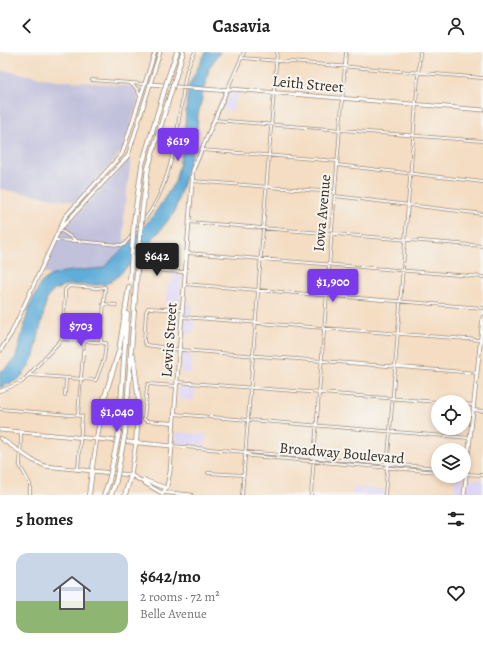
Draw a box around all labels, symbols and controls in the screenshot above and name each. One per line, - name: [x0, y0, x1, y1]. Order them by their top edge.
- text: Casavia: [213, 14, 270, 38]
- icon: back: [16, 15, 38, 37]
- icon: person: [445, 15, 467, 37]
- street label: Leith Street: [272, 71, 344, 97]
- pin: $619: [154, 128, 202, 162]
- text: $619: [167, 132, 189, 149]
- street label: Iowa Avenue: [309, 173, 335, 252]
- pin: $642: [133, 243, 181, 277]
- text: $642: [145, 247, 169, 264]
- pin: $1,900: [300, 269, 366, 303]
- text: $1,900: [316, 273, 350, 290]
- street label: Lewis Street: [156, 302, 182, 378]
- pin: $703: [57, 313, 105, 347]
- text: $703: [69, 317, 93, 334]
- map controls: [431, 395, 471, 483]
- button: locate: [431, 395, 471, 435]
- pin: $1,040: [84, 399, 150, 433]
- text: $1,040: [100, 403, 134, 420]
- street label: Broadway Boulevard: [279, 438, 406, 469]
- button: layers: [431, 443, 471, 483]
- text: 5 homes: [16, 508, 73, 531]
- icon: filters: [445, 508, 467, 530]
- text: $642/mo: [140, 565, 201, 588]
- icon: home: [48, 569, 96, 617]
- icon: heart: [445, 582, 467, 604]
- text: 2 rooms · 72 m²: [140, 588, 220, 605]
- text: Belle Avenue: [140, 605, 207, 622]

